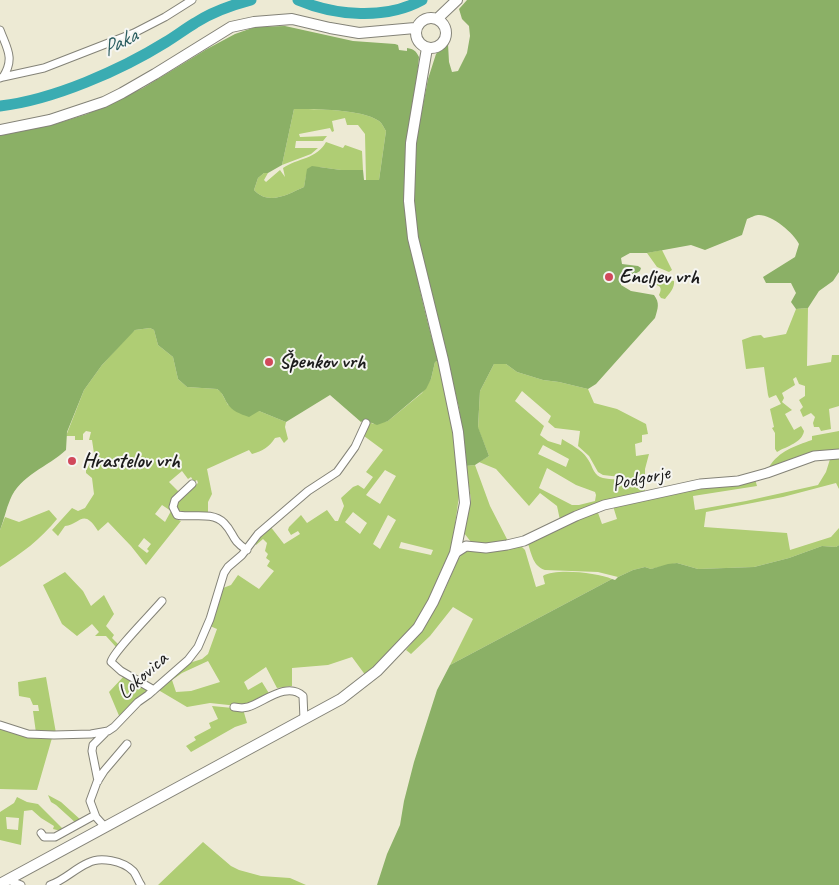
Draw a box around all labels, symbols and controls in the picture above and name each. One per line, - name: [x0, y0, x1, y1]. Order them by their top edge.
- water label: Paka: [98, 23, 142, 63]
- place label: Encljev vrh: [619, 264, 699, 290]
- marker: Encljev vrh: [603, 271, 615, 283]
- place label: Špenkov vrh: [279, 349, 366, 375]
- marker: Špenkov vrh: [263, 356, 275, 368]
- place label: Hrastelov vrh: [82, 448, 180, 474]
- marker: Hrastelov vrh: [66, 455, 78, 467]
- street label: Podgorje: [610, 461, 672, 497]
- street label: Lokovica: [113, 647, 173, 705]

